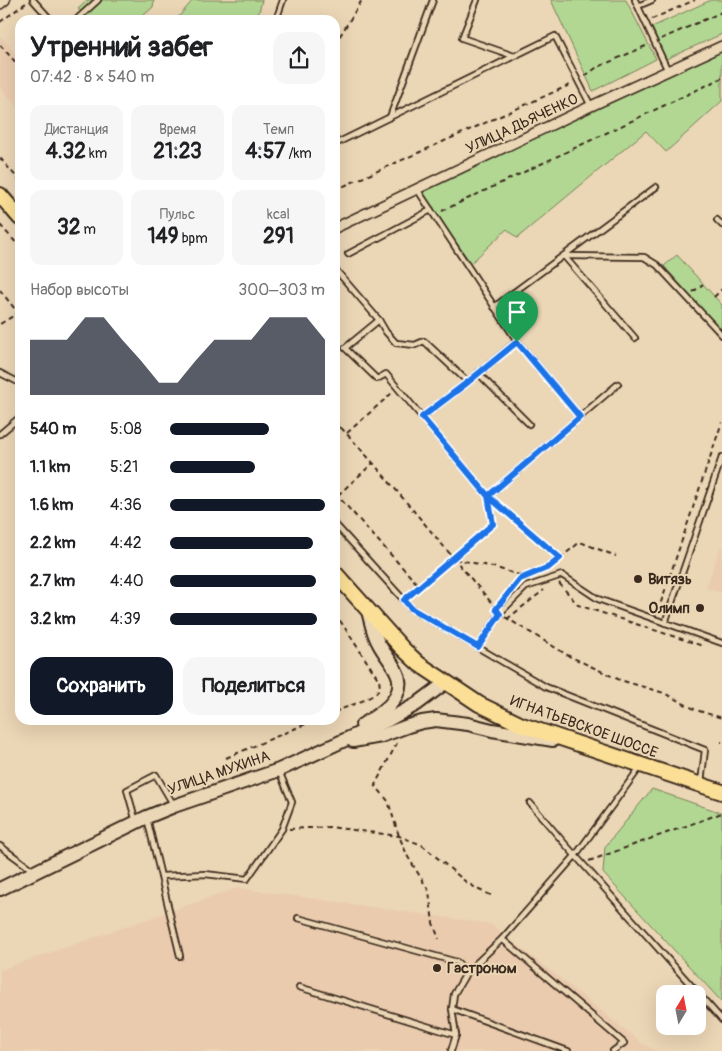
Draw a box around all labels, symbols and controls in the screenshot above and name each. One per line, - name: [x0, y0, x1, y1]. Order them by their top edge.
- text: Утренний забег: [30, 30, 213, 65]
- button: share: [273, 32, 325, 84]
- text: 07:42 · 8 × 540 m: [30, 67, 154, 87]
- street label: УЛИЦА ДЬЯЧЕНКО: [463, 90, 581, 158]
- text: Дистанция: [45, 121, 108, 138]
- text: Время: [159, 121, 196, 138]
- text: Темп: [263, 121, 294, 138]
- text: 4.32: [46, 138, 86, 165]
- text: 21:23: [153, 138, 202, 165]
- text: 4:57: [245, 138, 285, 165]
- text: km: [86, 145, 107, 162]
- text: /km: [285, 145, 312, 162]
- text: Пульс: [160, 206, 195, 223]
- text: kcal: [267, 206, 290, 223]
- text: 32: [57, 214, 80, 241]
- text: m: [80, 221, 96, 238]
- text: 149: [147, 223, 179, 250]
- text: 291: [263, 223, 294, 250]
- text: bpm: [179, 230, 208, 247]
- text: Набор высоты: [30, 280, 129, 300]
- text: 300–303 m: [238, 280, 325, 300]
- pin: [496, 291, 538, 342]
- icon: arrive: [503, 298, 531, 326]
- text: 540 m: [30, 419, 77, 439]
- text: 5:08: [110, 419, 142, 439]
- text: 1.1 km: [30, 457, 70, 477]
- text: 5:21: [110, 457, 138, 477]
- text: 1.6 km: [30, 495, 73, 515]
- text: 4:36: [110, 495, 142, 515]
- text: 2.2 km: [30, 533, 76, 553]
- text: 4:42: [110, 533, 142, 553]
- place label: Витязь: [648, 570, 692, 589]
- text: 2.7 km: [30, 571, 75, 591]
- text: 4:40: [110, 571, 144, 591]
- marker: Витязь: [632, 573, 644, 585]
- place label: Олимп: [648, 599, 690, 618]
- marker: Олимп: [694, 602, 706, 614]
- text: 3.2 km: [30, 609, 76, 629]
- text: 4:39: [110, 609, 141, 629]
- button: Сохранить: [30, 657, 173, 715]
- button: Поделиться: [183, 657, 325, 715]
- street label: ИГНАТЬЕВСКОЕ ШОССЕ: [508, 691, 661, 763]
- street label: УЛИЦА МУХИНА: [165, 747, 273, 799]
- place label: Гастроном: [447, 959, 517, 978]
- marker: Гастроном: [431, 962, 443, 974]
- north arrow: [656, 985, 706, 1035]
- map controls: [656, 985, 706, 1035]

